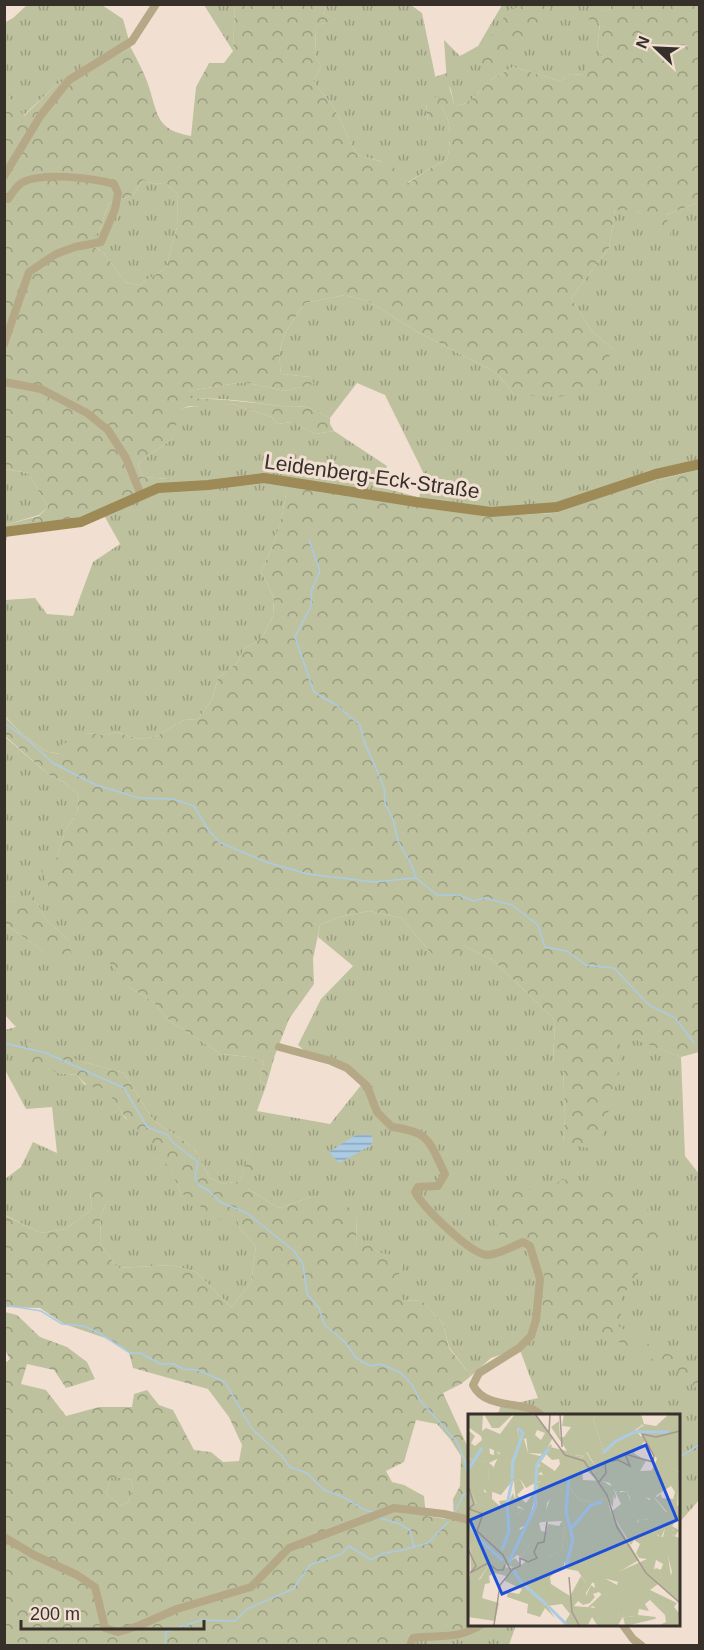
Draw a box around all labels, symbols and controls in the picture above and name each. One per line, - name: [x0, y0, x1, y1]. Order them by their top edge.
- north arrow: [626, 18, 686, 78]
- text: N: [633, 34, 653, 51]
- street label: Leidenberg-Eck-Straße: [263, 450, 481, 502]
- inset map: [468, 1414, 680, 1626]
- scale bar: [21, 1593, 204, 1631]
- text: 200 m: [30, 1604, 80, 1624]

